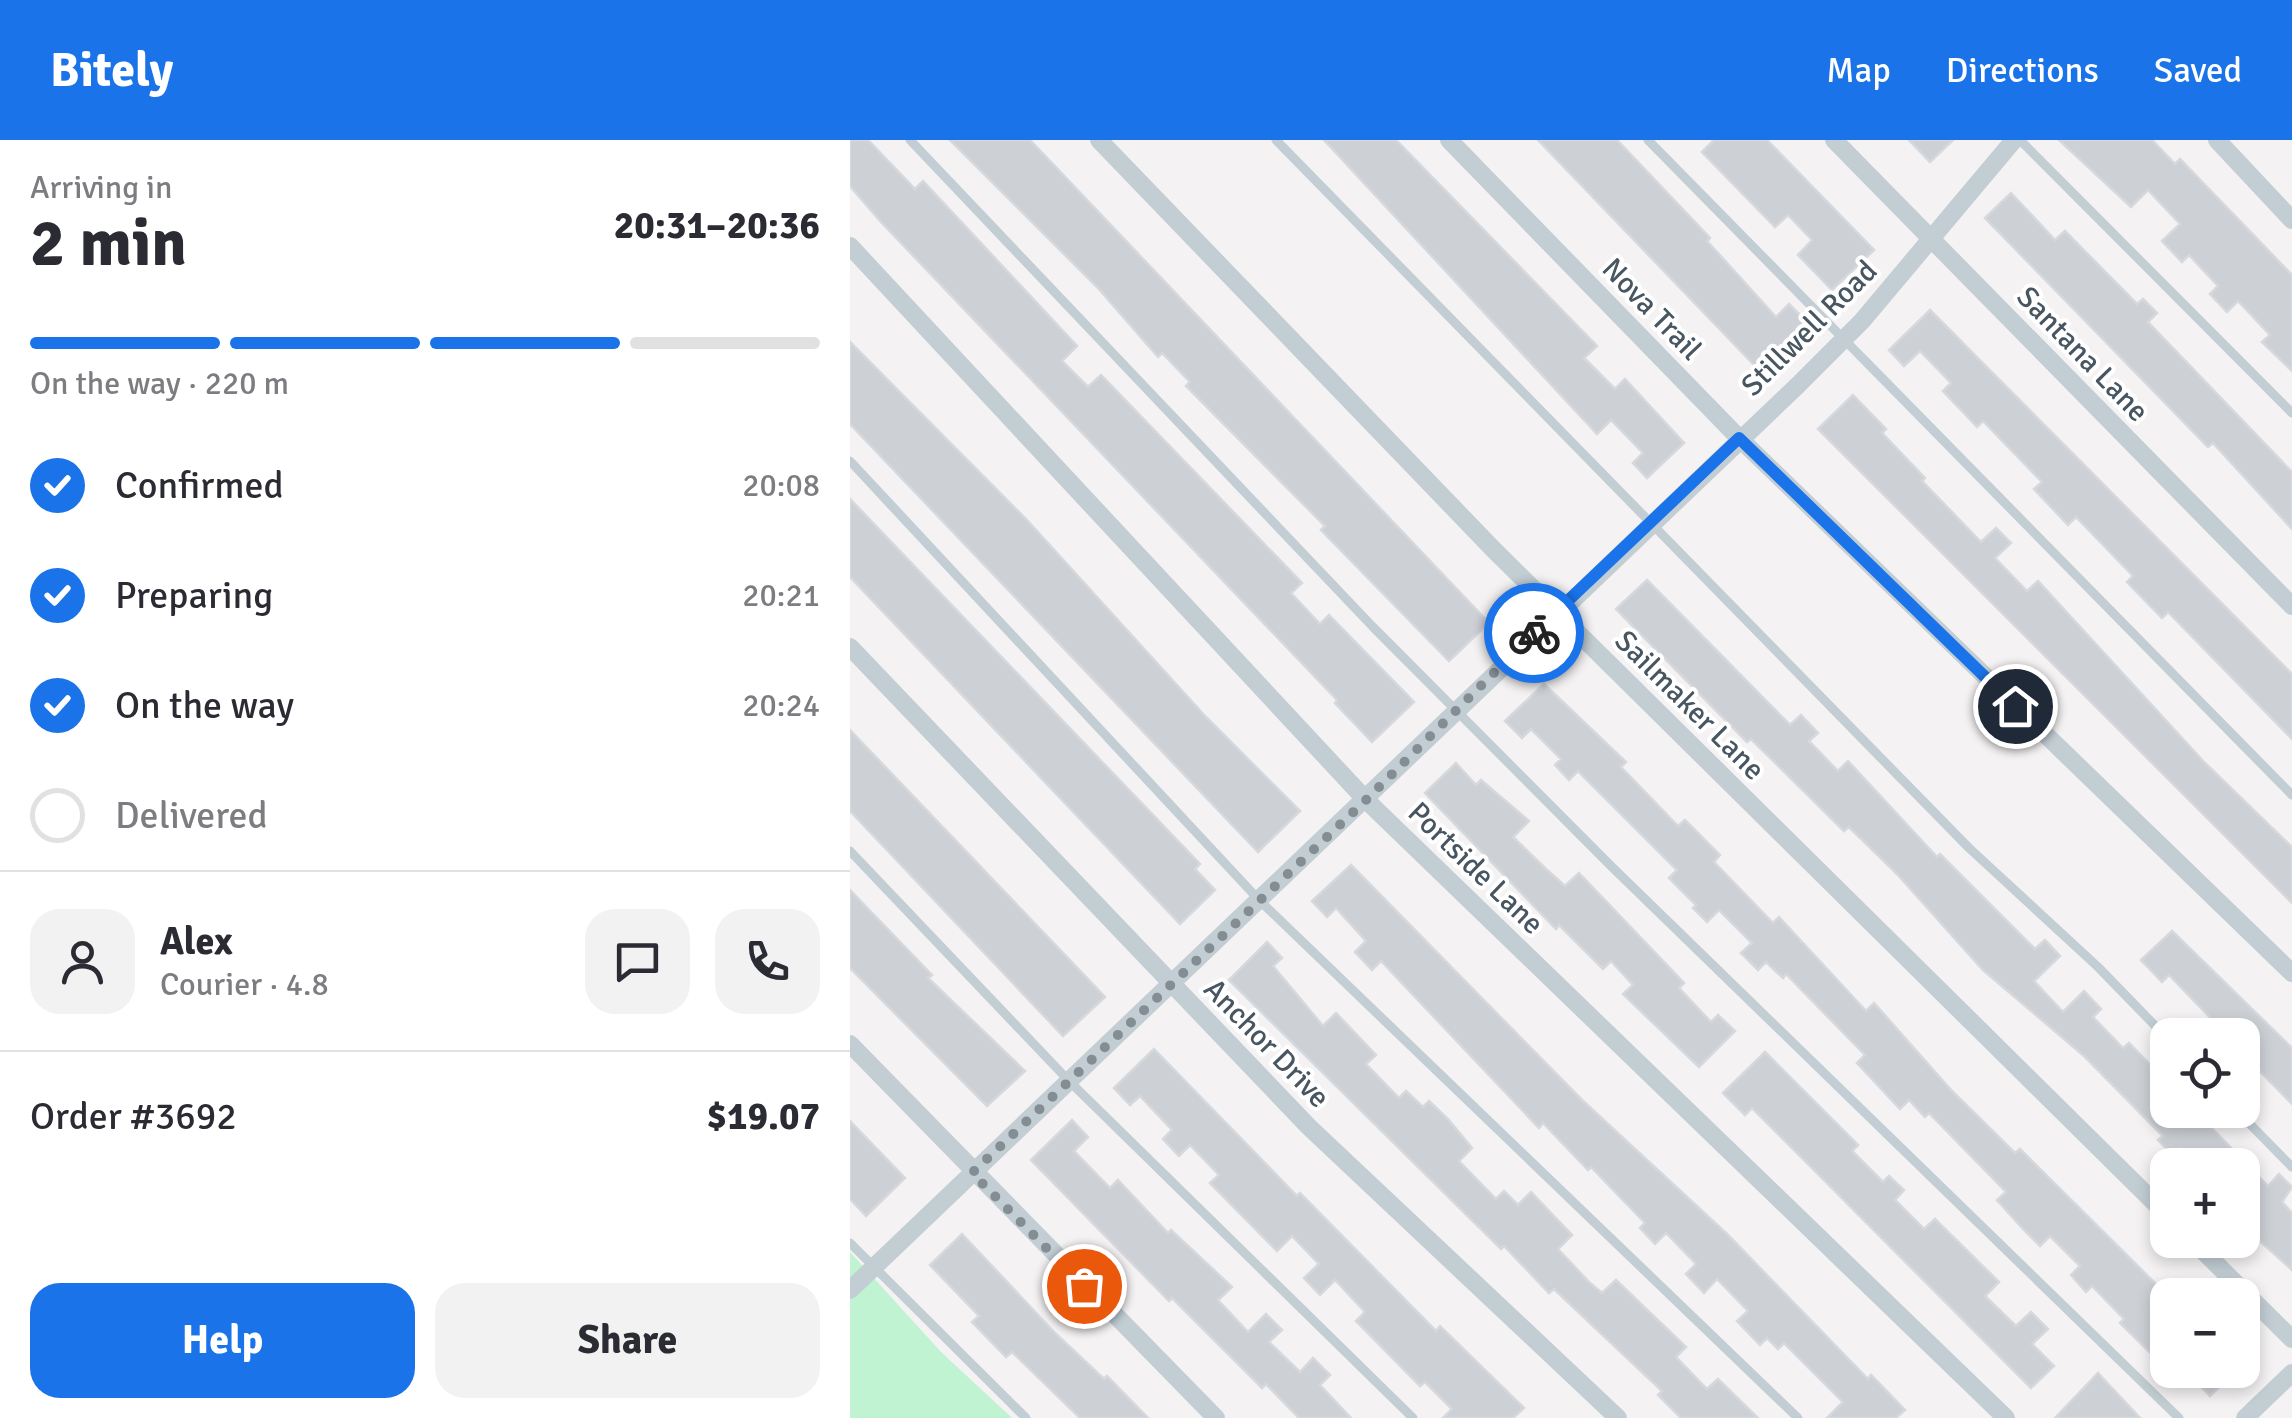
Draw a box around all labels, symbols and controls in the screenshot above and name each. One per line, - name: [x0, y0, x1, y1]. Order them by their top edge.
- text: Bitely: [50, 41, 173, 100]
- text: Map: [1826, 49, 1891, 92]
- text: Directions: [1946, 49, 2099, 92]
- text: Saved: [2154, 49, 2242, 92]
- text: Arriving in: [30, 168, 172, 207]
- text: 20:31–20:36: [614, 202, 820, 249]
- text: 2 min: [30, 204, 187, 284]
- street label: Nova Trail: [1594, 251, 1709, 368]
- street label: Stillwell Road: [1734, 253, 1885, 404]
- street label: Santana Lane: [2009, 279, 2156, 430]
- text: On the way · 220 m: [30, 364, 289, 403]
- icon: check: [30, 458, 85, 513]
- text: Confirmed: [115, 462, 284, 509]
- text: 20:08: [742, 466, 820, 505]
- icon: check: [30, 568, 85, 623]
- text: Preparing: [115, 572, 273, 619]
- text: 20:21: [742, 576, 820, 615]
- courier: [1484, 583, 1584, 683]
- icon: bike: [1507, 606, 1562, 661]
- street label: Sailmaker Lane: [1607, 623, 1772, 788]
- pin: [1973, 664, 2058, 749]
- icon: check: [30, 678, 85, 733]
- icon: home: [1988, 679, 2043, 734]
- text: On the way: [115, 682, 294, 729]
- text: 20:24: [742, 686, 820, 725]
- text: Delivered: [115, 792, 268, 839]
- street label: Portside Lane: [1400, 794, 1551, 942]
- button: person: [30, 909, 135, 1014]
- button: chat: [585, 909, 690, 1014]
- button: phone: [715, 909, 820, 1014]
- text: Alex: [160, 918, 233, 965]
- text: Courier · 4.8: [160, 965, 329, 1004]
- street label: Anchor Drive: [1196, 971, 1337, 1116]
- map controls: [2150, 1018, 2260, 1388]
- button: locate: [2150, 1018, 2260, 1128]
- text: Order #3692: [30, 1093, 237, 1140]
- text: $19.07: [707, 1093, 820, 1140]
- button: +: [2150, 1148, 2260, 1258]
- pin: [1042, 1244, 1127, 1329]
- icon: bag: [1057, 1259, 1112, 1314]
- button: −: [2150, 1278, 2260, 1388]
- button: Help: [30, 1283, 415, 1398]
- button: Share: [435, 1283, 820, 1398]

